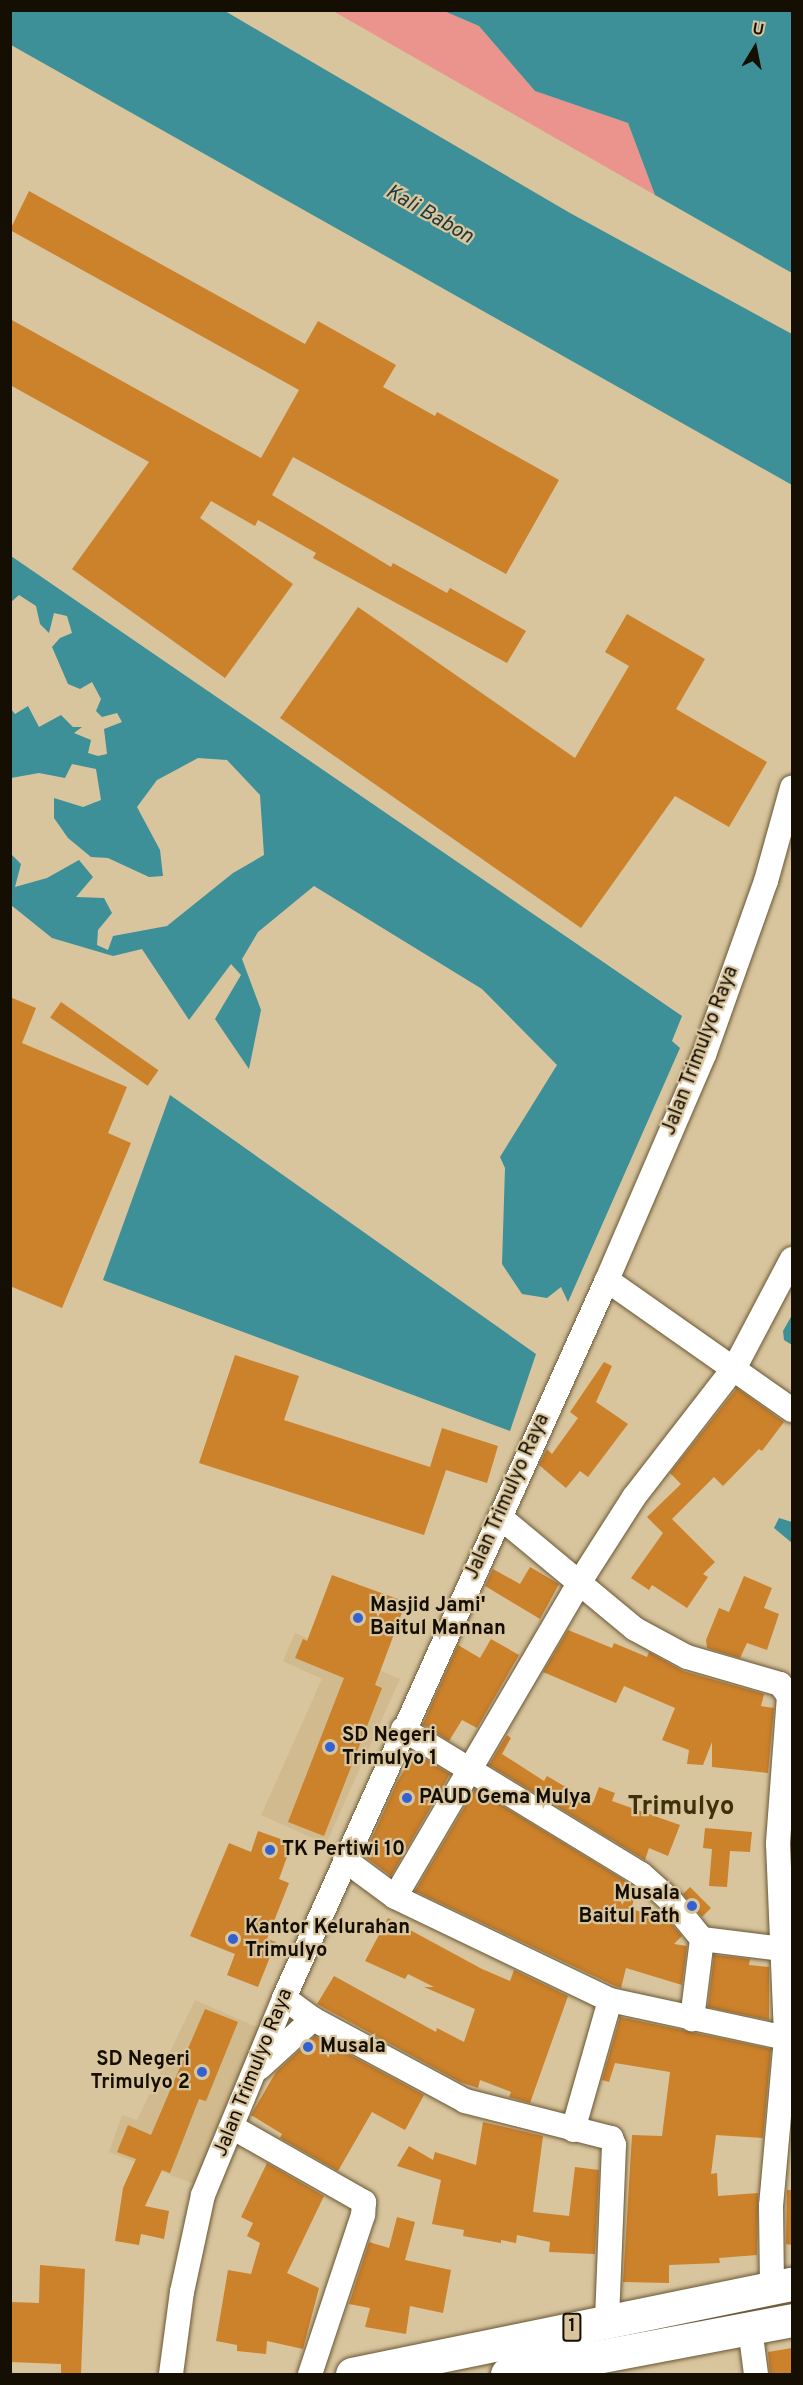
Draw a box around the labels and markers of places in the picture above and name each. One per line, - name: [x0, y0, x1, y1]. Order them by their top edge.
- place label: Masjid Jami' Baitul Mannan: [370, 1594, 506, 1641]
- marker: Masjid Jami' Baitul Mannan: [351, 1611, 365, 1625]
- place label: SD Negeri Trimulyo 1: [342, 1724, 437, 1771]
- marker: SD Negeri Trimulyo 1: [323, 1740, 337, 1754]
- place label: PAUD Gema Mulya: [419, 1786, 591, 1810]
- marker: PAUD Gema Mulya: [400, 1791, 414, 1805]
- place label: TK Pertiwi 10: [282, 1838, 405, 1862]
- marker: TK Pertiwi 10: [263, 1843, 277, 1857]
- place label: Musala Baitul Fath: [579, 1882, 680, 1929]
- marker: Musala Baitul Fath: [685, 1899, 699, 1913]
- place label: Kantor Kelurahan Trimulyo: [245, 1916, 410, 1963]
- marker: Kantor Kelurahan Trimulyo: [226, 1932, 240, 1946]
- place label: Musala: [320, 2035, 386, 2059]
- marker: Musala: [301, 2040, 315, 2054]
- place label: SD Negeri Trimulyo 2: [91, 2048, 190, 2095]
- marker: SD Negeri Trimulyo 2: [195, 2065, 209, 2079]

